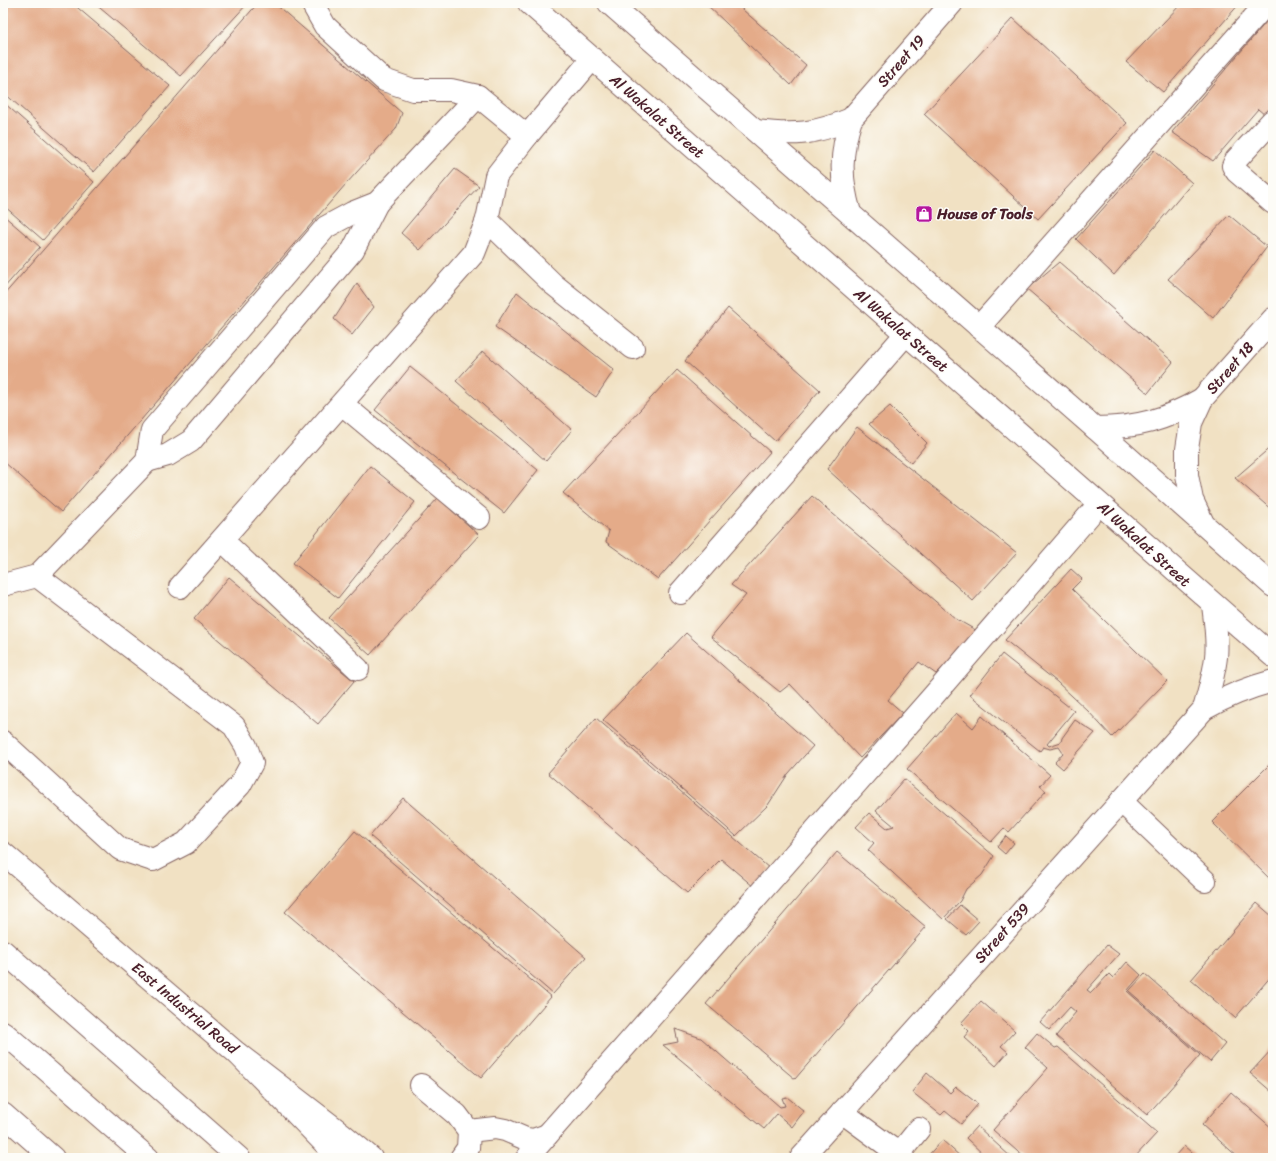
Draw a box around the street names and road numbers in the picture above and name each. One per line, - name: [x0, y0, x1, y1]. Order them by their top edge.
- street label: Street 19: [870, 29, 932, 93]
- street label: Al Wakalat Street: [603, 67, 711, 165]
- street label: Al Wakalat Street: [847, 281, 955, 379]
- street label: Street 18: [1200, 336, 1260, 400]
- street label: Al Wakalat Street: [1090, 494, 1197, 594]
- street label: Street 539: [968, 897, 1036, 969]
- street label: East Industrial Road: [126, 955, 245, 1061]

